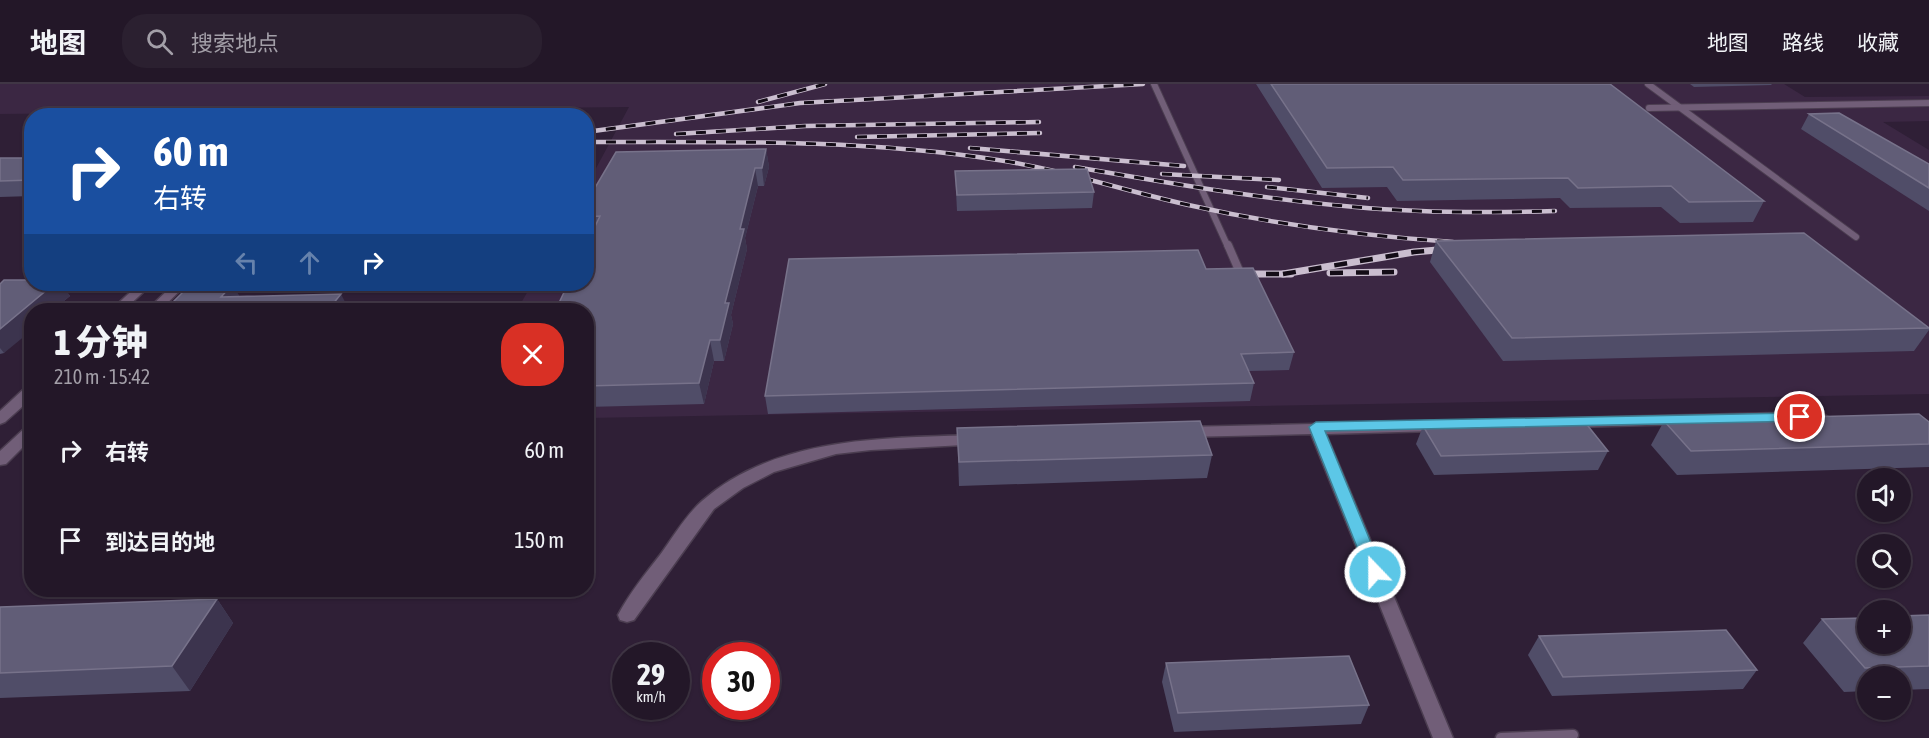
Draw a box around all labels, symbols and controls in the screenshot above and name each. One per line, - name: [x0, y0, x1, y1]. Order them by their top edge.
- search box: [122, 14, 542, 68]
- icon: search: [143, 25, 176, 58]
- text: 地图: [30, 27, 86, 59]
- text: 搜索地点: [191, 30, 279, 56]
- text: 地图: [1707, 30, 1749, 54]
- text: 路线: [1782, 30, 1824, 54]
- text: 收藏: [1857, 30, 1899, 54]
- text: 60 m: [153, 127, 228, 175]
- icon: right: [54, 132, 132, 210]
- text: 右转: [153, 183, 207, 214]
- icon: left: [230, 246, 263, 279]
- icon: ahead: [293, 246, 326, 279]
- icon: right: [356, 246, 389, 279]
- text: 1 分钟: [54, 321, 148, 363]
- button: close: [501, 323, 564, 386]
- text: 210 m · 15:42: [54, 365, 150, 388]
- pin: [1774, 391, 1825, 442]
- icon: arrive: [1783, 400, 1816, 433]
- icon: right: [54, 434, 87, 467]
- text: 60 m: [524, 437, 564, 463]
- text: 右转: [105, 439, 149, 465]
- map controls: [1857, 468, 1911, 720]
- button: sound: [1857, 468, 1911, 522]
- icon: arrive: [54, 524, 87, 557]
- text: 150 m: [514, 527, 564, 553]
- text: 到达目的地: [105, 529, 215, 555]
- button: search: [1857, 534, 1911, 588]
- position arrow: [1343, 540, 1407, 604]
- button: +: [1857, 600, 1911, 654]
- speed limit sign: 30: [702, 642, 780, 720]
- text: 29: [637, 657, 665, 691]
- button: −: [1857, 666, 1911, 720]
- text: km/h: [636, 688, 666, 705]

